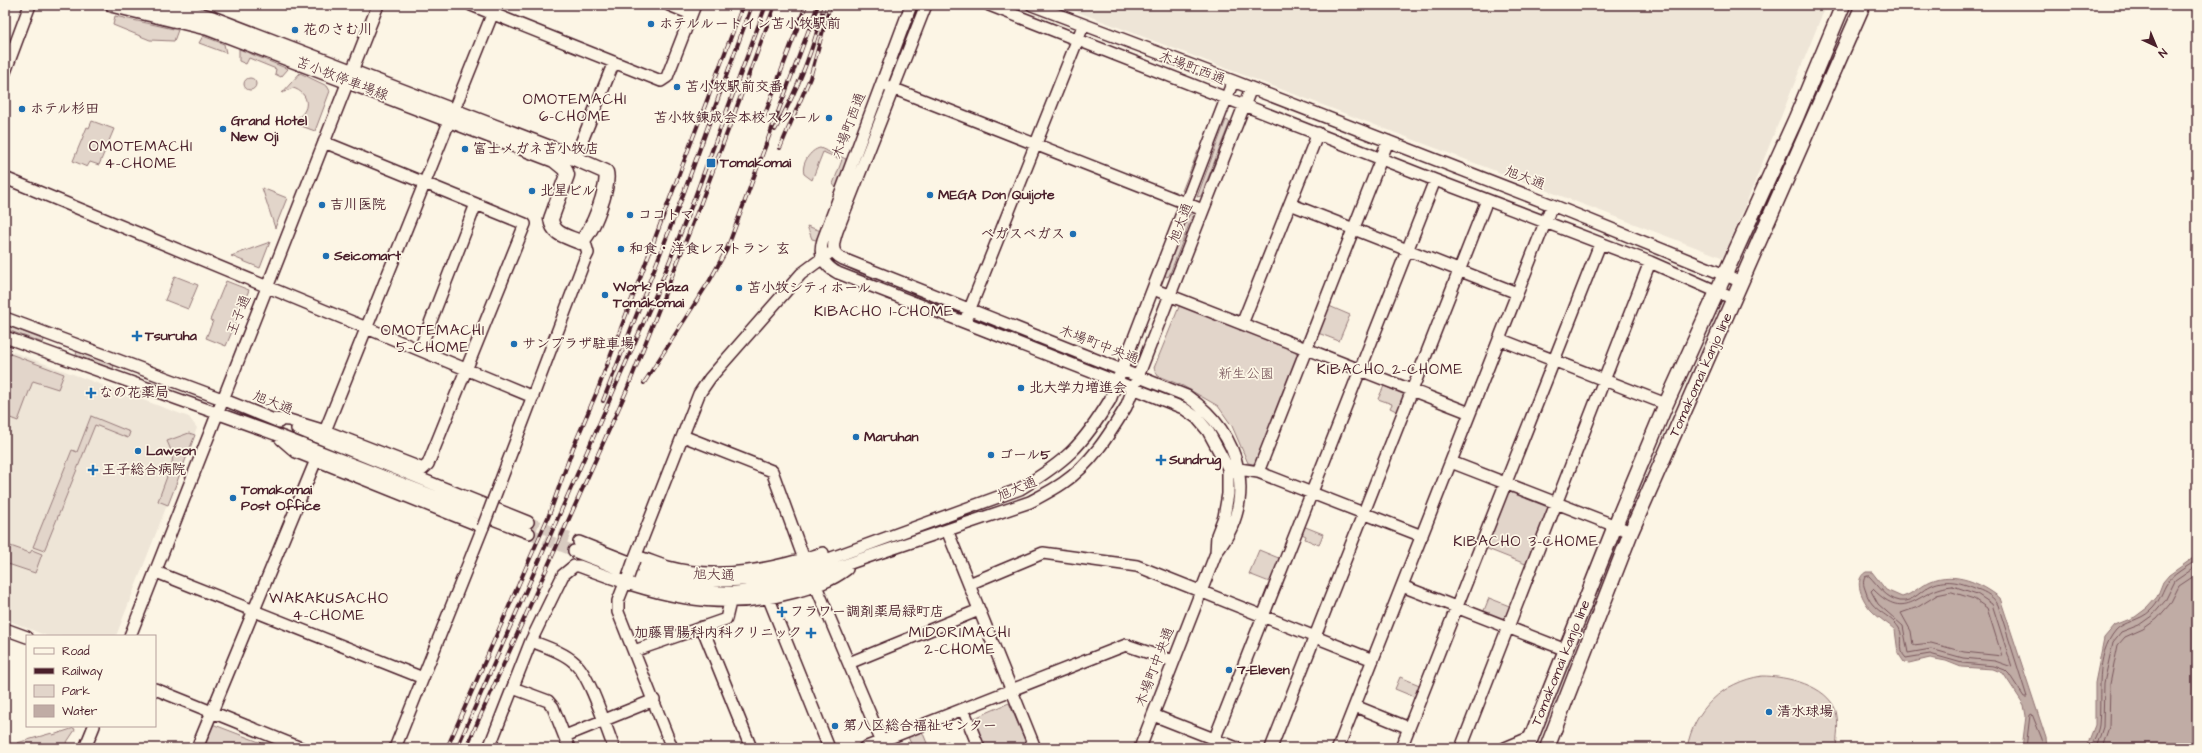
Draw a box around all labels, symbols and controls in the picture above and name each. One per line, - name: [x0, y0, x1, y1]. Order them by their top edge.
- place label: ホテルルートイン苫小牧駅前: [659, 14, 841, 34]
- marker: ホテルルートイン苫小牧駅前: [646, 19, 656, 29]
- place label: 花のさむ川: [303, 20, 373, 40]
- marker: 花のさむ川: [290, 25, 300, 35]
- north arrow: [2136, 26, 2176, 66]
- text: N: [2155, 45, 2170, 61]
- street label: 木場町西通: [1156, 46, 1228, 90]
- street label: 苫小牧停車場線: [293, 52, 391, 106]
- place label: 苫小牧駅前交番: [685, 77, 783, 97]
- marker: 苫小牧駅前交番: [672, 82, 682, 92]
- district label: OMOTEMACHI 6-CHOME: [523, 89, 627, 127]
- street label: 木場町西通: [827, 90, 871, 162]
- place label: ホテル杉田: [30, 99, 99, 119]
- marker: ホテル杉田: [17, 104, 27, 114]
- place label: 苫小牧錬成会本校スクール: [654, 108, 821, 128]
- place label: Grand Hotel New Oji: [231, 111, 308, 147]
- marker: 苫小牧錬成会本校スクール: [824, 113, 834, 123]
- marker: Grand Hotel New Oji: [218, 124, 228, 134]
- district label: OMOTEMACHI 4-CHOME: [89, 136, 193, 174]
- place label: 富士メガネ苫小牧店: [473, 139, 599, 159]
- marker: 富士メガネ苫小牧店: [460, 144, 470, 154]
- place label: Tomakomai: [719, 153, 792, 173]
- marker: Tomakomai: [705, 157, 717, 169]
- street label: 旭大通: [1502, 161, 1548, 195]
- place label: 北星ビル: [540, 181, 596, 201]
- place label: MEGA Don Quijote: [938, 185, 1055, 205]
- marker: 北星ビル: [527, 186, 537, 196]
- marker: MEGA Don Quijote: [925, 190, 935, 200]
- place label: 吉川医院: [330, 195, 386, 215]
- marker: 吉川医院: [317, 200, 327, 210]
- street label: 旭大通: [1164, 200, 1198, 246]
- place label: ココトマ: [638, 205, 694, 225]
- marker: ココトマ: [625, 210, 635, 220]
- place label: ベガスベガス: [980, 224, 1065, 244]
- marker: ベガスベガス: [1068, 229, 1078, 239]
- place label: 和食・洋食レストラン 玄: [629, 239, 790, 259]
- marker: 和食・洋食レストラン 玄: [616, 244, 626, 254]
- place label: Seicomart: [333, 246, 401, 266]
- marker: Seicomart: [321, 251, 331, 261]
- place label: Work Plaza Tomakomai: [612, 277, 689, 313]
- place label: 苫小牧シティホール: [747, 278, 872, 298]
- marker: 苫小牧シティホール: [734, 283, 744, 293]
- marker: Work Plaza Tomakomai: [600, 290, 610, 300]
- street label: 王子通: [222, 292, 256, 338]
- district label: KIBACHO 1-CHOME: [814, 301, 954, 322]
- street label: Tomakomai kanjo line: [1665, 309, 1738, 440]
- district label: OMOTEMACHI 5-CHOME: [381, 320, 485, 358]
- street label: 木場町中央通: [1056, 321, 1142, 369]
- place label: Tsuruha: [144, 326, 198, 346]
- marker: Tsuruha: [132, 331, 142, 341]
- place label: サンプラザ駐車場: [522, 334, 634, 354]
- marker: サンプラザ駐車場: [509, 339, 519, 349]
- district label: KIBACHO 2-CHOME: [1317, 359, 1463, 380]
- park label: 新生公園: [1218, 364, 1274, 384]
- place label: 北大学力増進会: [1029, 378, 1127, 398]
- place label: なの花薬局: [99, 383, 169, 403]
- marker: 北大学力増進会: [1016, 383, 1026, 393]
- street label: 旭大通: [250, 386, 296, 420]
- marker: なの花薬局: [86, 388, 96, 398]
- place label: Maruhan: [864, 427, 919, 447]
- marker: Maruhan: [851, 432, 861, 442]
- place label: Lawson: [146, 441, 196, 461]
- place label: ゴール5: [999, 445, 1051, 465]
- marker: Lawson: [133, 446, 143, 456]
- marker: ゴール5: [986, 450, 996, 460]
- place label: Sundrug: [1168, 450, 1222, 471]
- marker: Sundrug: [1156, 455, 1166, 465]
- place label: 王子総合病院: [102, 460, 186, 480]
- marker: 王子総合病院: [87, 464, 99, 476]
- street label: 旭大通: [994, 472, 1040, 506]
- place label: Tomakomai Post Office: [240, 480, 321, 516]
- marker: Tomakomai Post Office: [228, 493, 238, 503]
- district label: KIBACHO 3-CHOME: [1453, 531, 1599, 552]
- street label: 旭大通: [693, 564, 735, 586]
- district label: WAKAKUSACHO 4-CHOME: [269, 588, 389, 626]
- street label: Tomakomai kanjo line: [1527, 597, 1596, 729]
- place label: フラワー調剤薬局緑町店: [790, 602, 944, 622]
- marker: フラワー調剤薬局緑町店: [777, 607, 787, 617]
- district label: MIDORIMACHI 2-CHOME: [909, 622, 1011, 660]
- place label: 加藤胃腸科内科クリニック: [634, 623, 802, 643]
- street label: 木場町中央通: [1131, 624, 1179, 710]
- marker: 加藤胃腸科内科クリニック: [805, 627, 817, 639]
- legend: [26, 635, 156, 727]
- text: Road: [62, 643, 90, 660]
- place label: 7-Eleven: [1236, 660, 1290, 680]
- text: Railway: [62, 663, 103, 681]
- marker: 7-Eleven: [1224, 665, 1234, 675]
- text: Park: [62, 683, 90, 700]
- place label: 清水球場: [1777, 702, 1833, 722]
- text: Water: [62, 703, 98, 720]
- marker: 清水球場: [1764, 707, 1774, 717]
- place label: 第八区総合福祉センター: [843, 716, 997, 736]
- marker: 第八区総合福祉センター: [830, 721, 840, 731]

